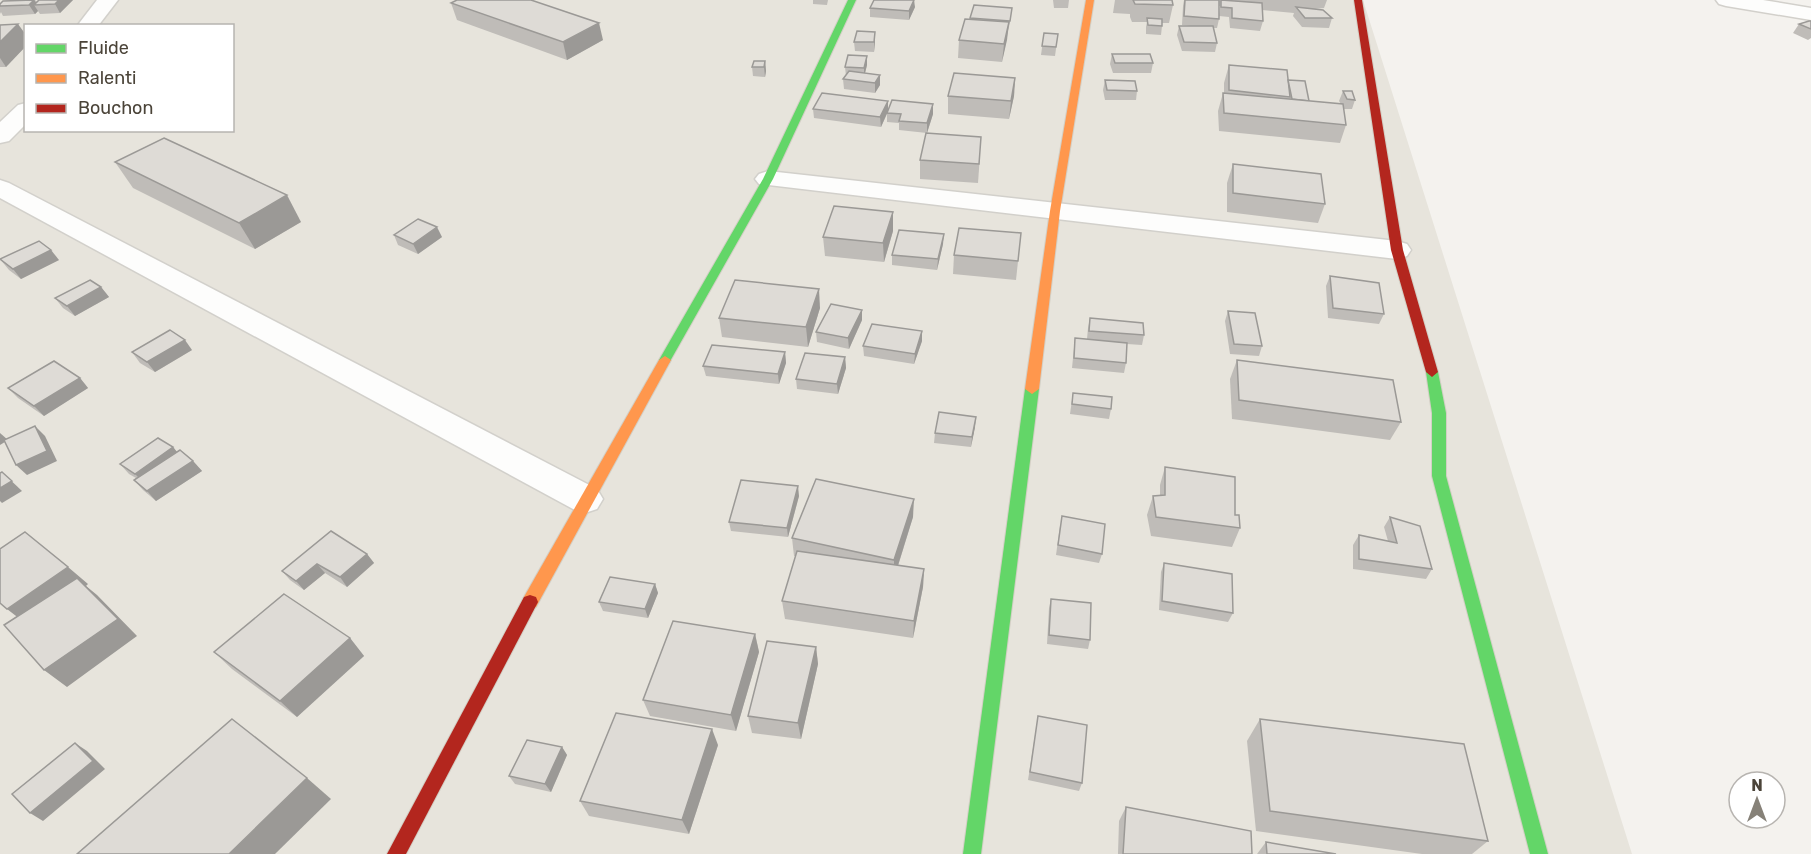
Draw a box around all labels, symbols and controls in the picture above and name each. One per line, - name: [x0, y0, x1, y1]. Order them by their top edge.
- legend: [24, 24, 234, 132]
- text: Fluide: [78, 37, 129, 59]
- text: Ralenti: [78, 67, 136, 89]
- text: Bouchon: [78, 97, 153, 119]
- north arrow: [1727, 770, 1787, 830]
- text: N: [1751, 776, 1763, 795]

